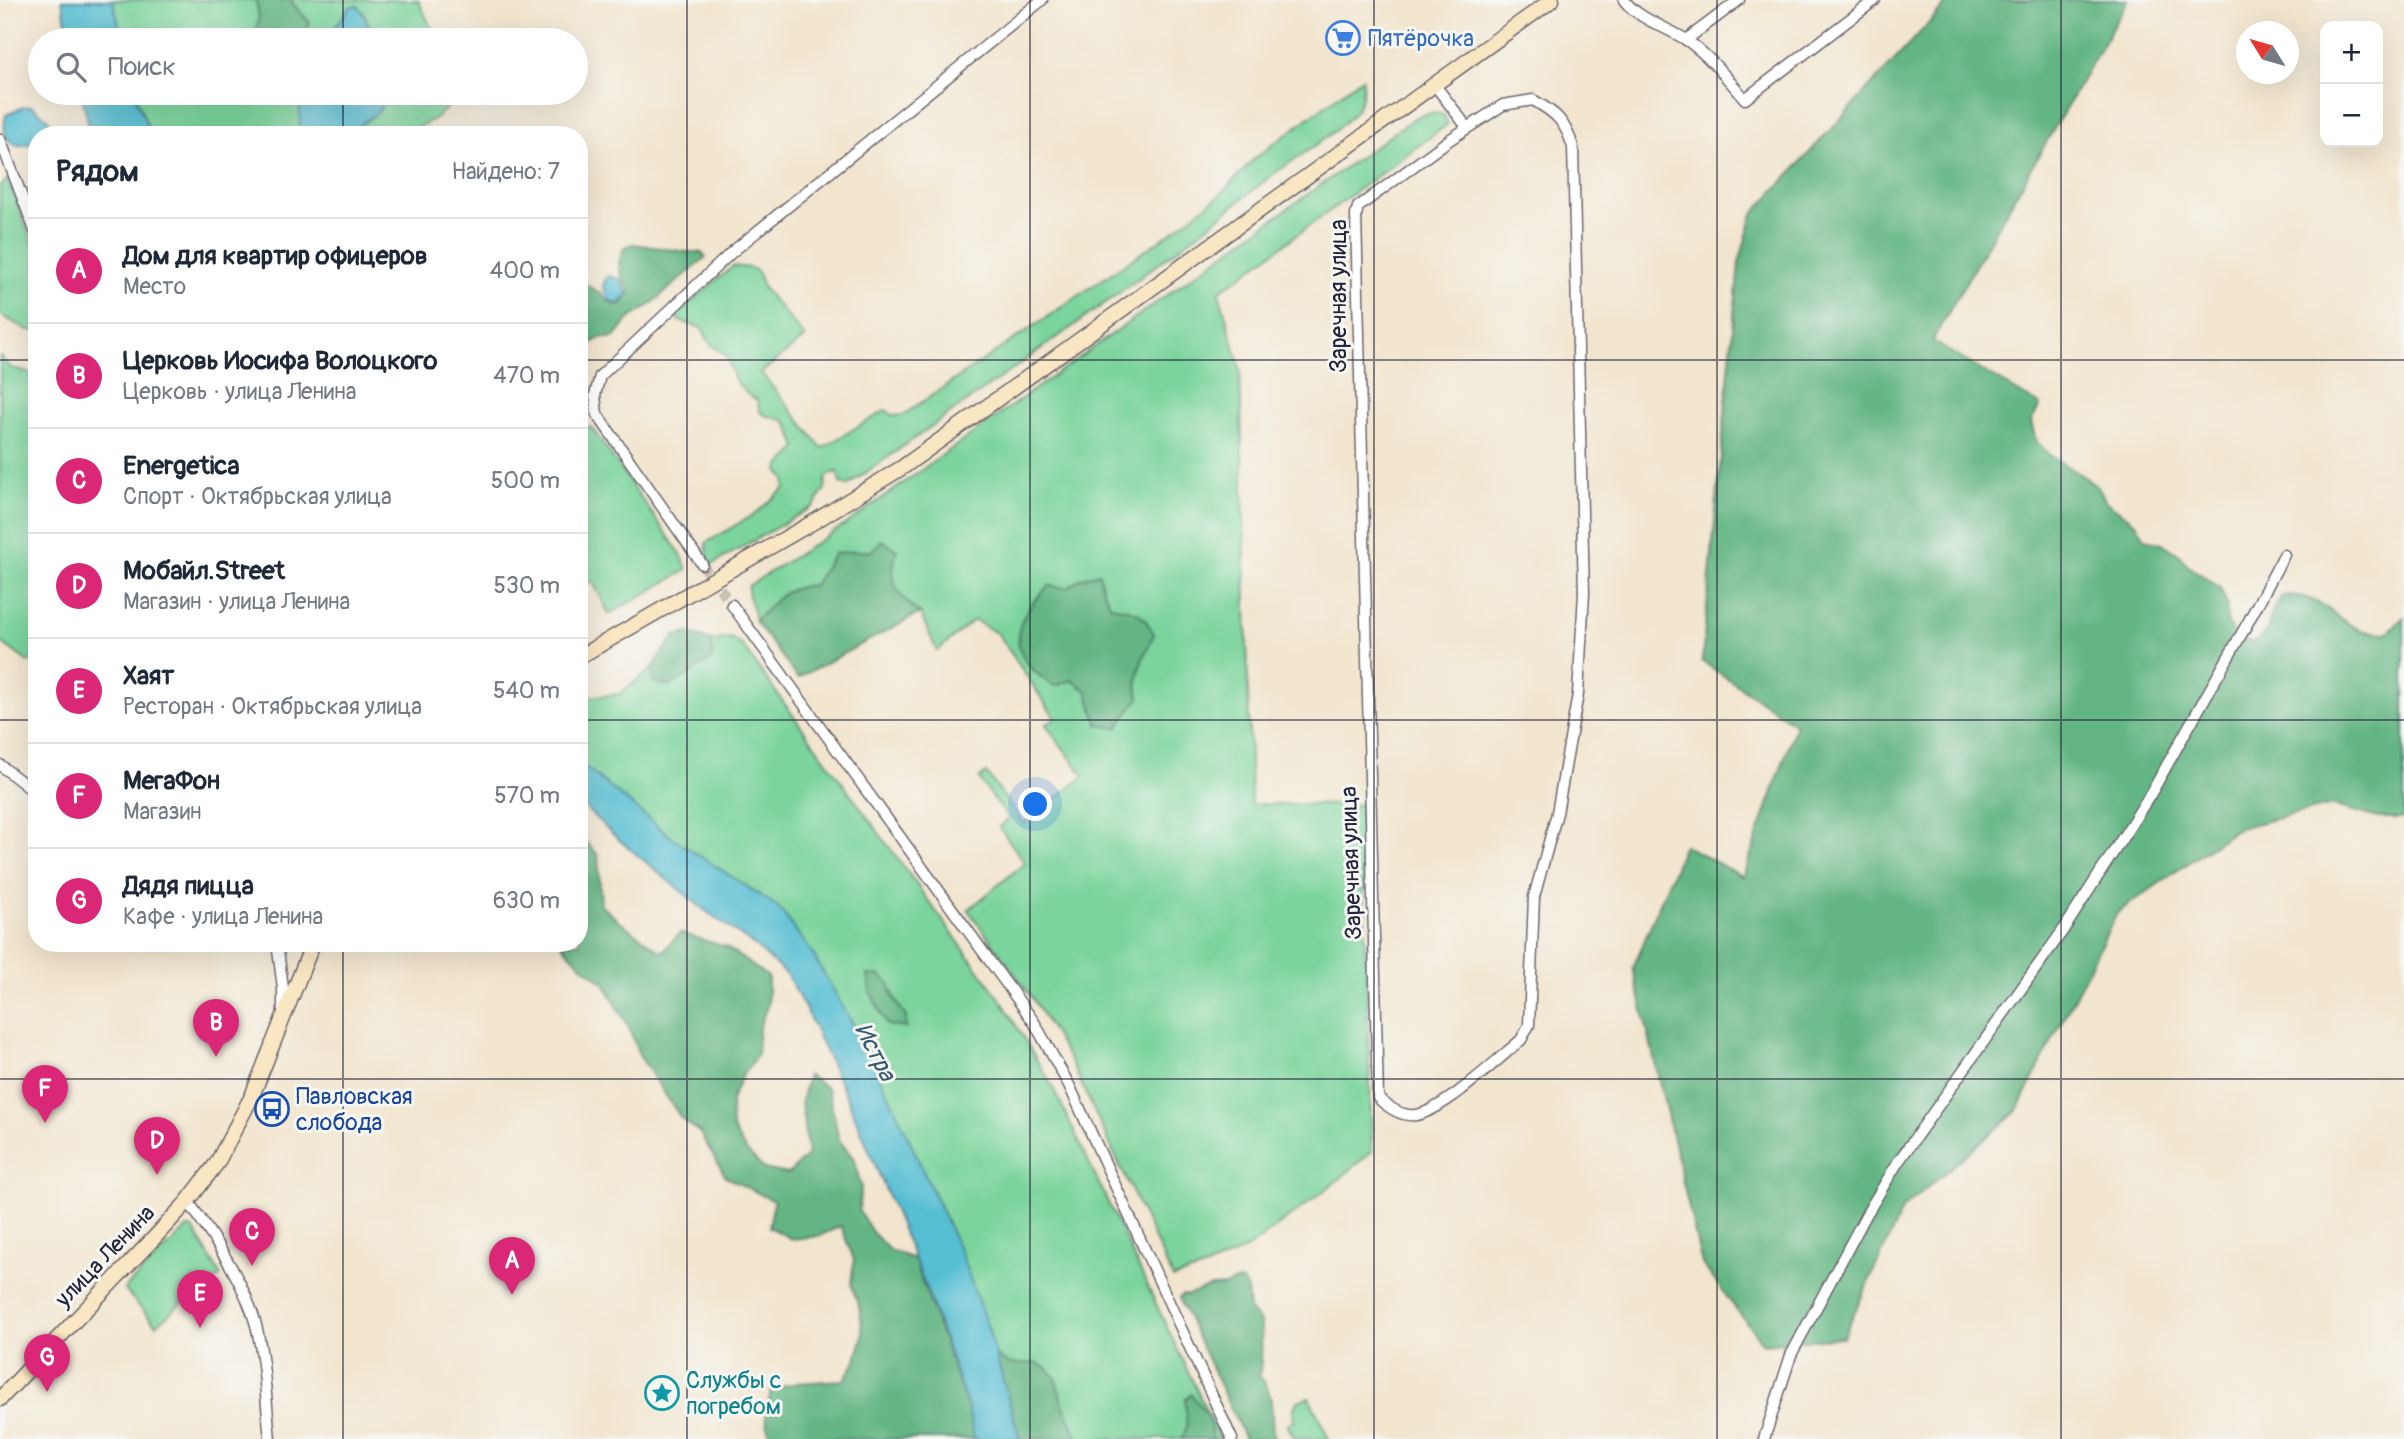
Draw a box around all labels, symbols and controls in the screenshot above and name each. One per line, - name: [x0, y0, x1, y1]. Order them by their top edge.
- supermarket icon: Пятёрочка: [1324, 19, 1362, 57]
- north arrow: [2236, 21, 2299, 84]
- map controls: [2320, 21, 2383, 147]
- button: +: [2320, 21, 2383, 84]
- place label: Пятёрочка: [1368, 24, 1474, 53]
- search box: [28, 28, 588, 105]
- icon: search: [52, 48, 90, 86]
- text: Поиск: [108, 51, 176, 83]
- button: −: [2320, 84, 2383, 147]
- text: Рядом: [56, 153, 139, 190]
- text: Найдено: 7: [451, 157, 560, 186]
- street label: Заречная улица: [1324, 219, 1353, 373]
- text: Дом для квартир офицеров: [123, 240, 428, 272]
- text: A: [72, 256, 86, 285]
- text: 400 m: [490, 256, 560, 285]
- text: Место: [123, 272, 186, 301]
- text: Церковь Иосифа Волоцкого: [123, 345, 438, 377]
- text: B: [72, 361, 86, 390]
- text: 470 m: [493, 361, 560, 390]
- text: Церковь · улица Ленина: [123, 377, 356, 406]
- text: Energetica: [123, 450, 240, 482]
- text: C: [72, 466, 86, 495]
- text: 500 m: [491, 466, 560, 495]
- text: Спорт · Октябрьская улица: [123, 482, 392, 511]
- text: Мобайл.Street: [123, 555, 285, 587]
- text: D: [72, 571, 86, 600]
- text: 530 m: [494, 571, 560, 600]
- text: Магазин · улица Ленина: [123, 587, 350, 616]
- text: Хаят: [123, 660, 174, 692]
- text: E: [73, 676, 85, 705]
- text: 540 m: [493, 676, 560, 705]
- text: Ресторан · Октябрьская улица: [123, 692, 422, 721]
- text: МегаФон: [123, 765, 220, 797]
- text: F: [72, 781, 86, 810]
- text: 570 m: [494, 781, 560, 810]
- street label: Заречная улица: [1334, 786, 1368, 940]
- your location: [1018, 787, 1052, 821]
- text: Магазин: [123, 797, 202, 826]
- text: Дядя пицца: [123, 870, 254, 902]
- text: G: [71, 886, 87, 915]
- text: 630 m: [493, 886, 560, 915]
- text: Кафе · улица Ленина: [123, 902, 323, 931]
- pin: B: [193, 999, 239, 1057]
- water label: Истра: [848, 1018, 903, 1087]
- pin: F: [22, 1065, 68, 1123]
- place label: Павловская слобода: [296, 1082, 413, 1137]
- bus stop icon: Павловская слобода: [253, 1090, 291, 1128]
- pin: D: [134, 1117, 180, 1175]
- street label: улица Ленина: [48, 1199, 161, 1314]
- pin: C: [229, 1208, 275, 1266]
- pin: A: [489, 1237, 535, 1295]
- pin: E: [177, 1270, 223, 1328]
- pin: G: [24, 1334, 70, 1392]
- place label: Службы с погребом: [686, 1366, 782, 1421]
- place icon: Службы с погребом: [643, 1374, 681, 1412]

